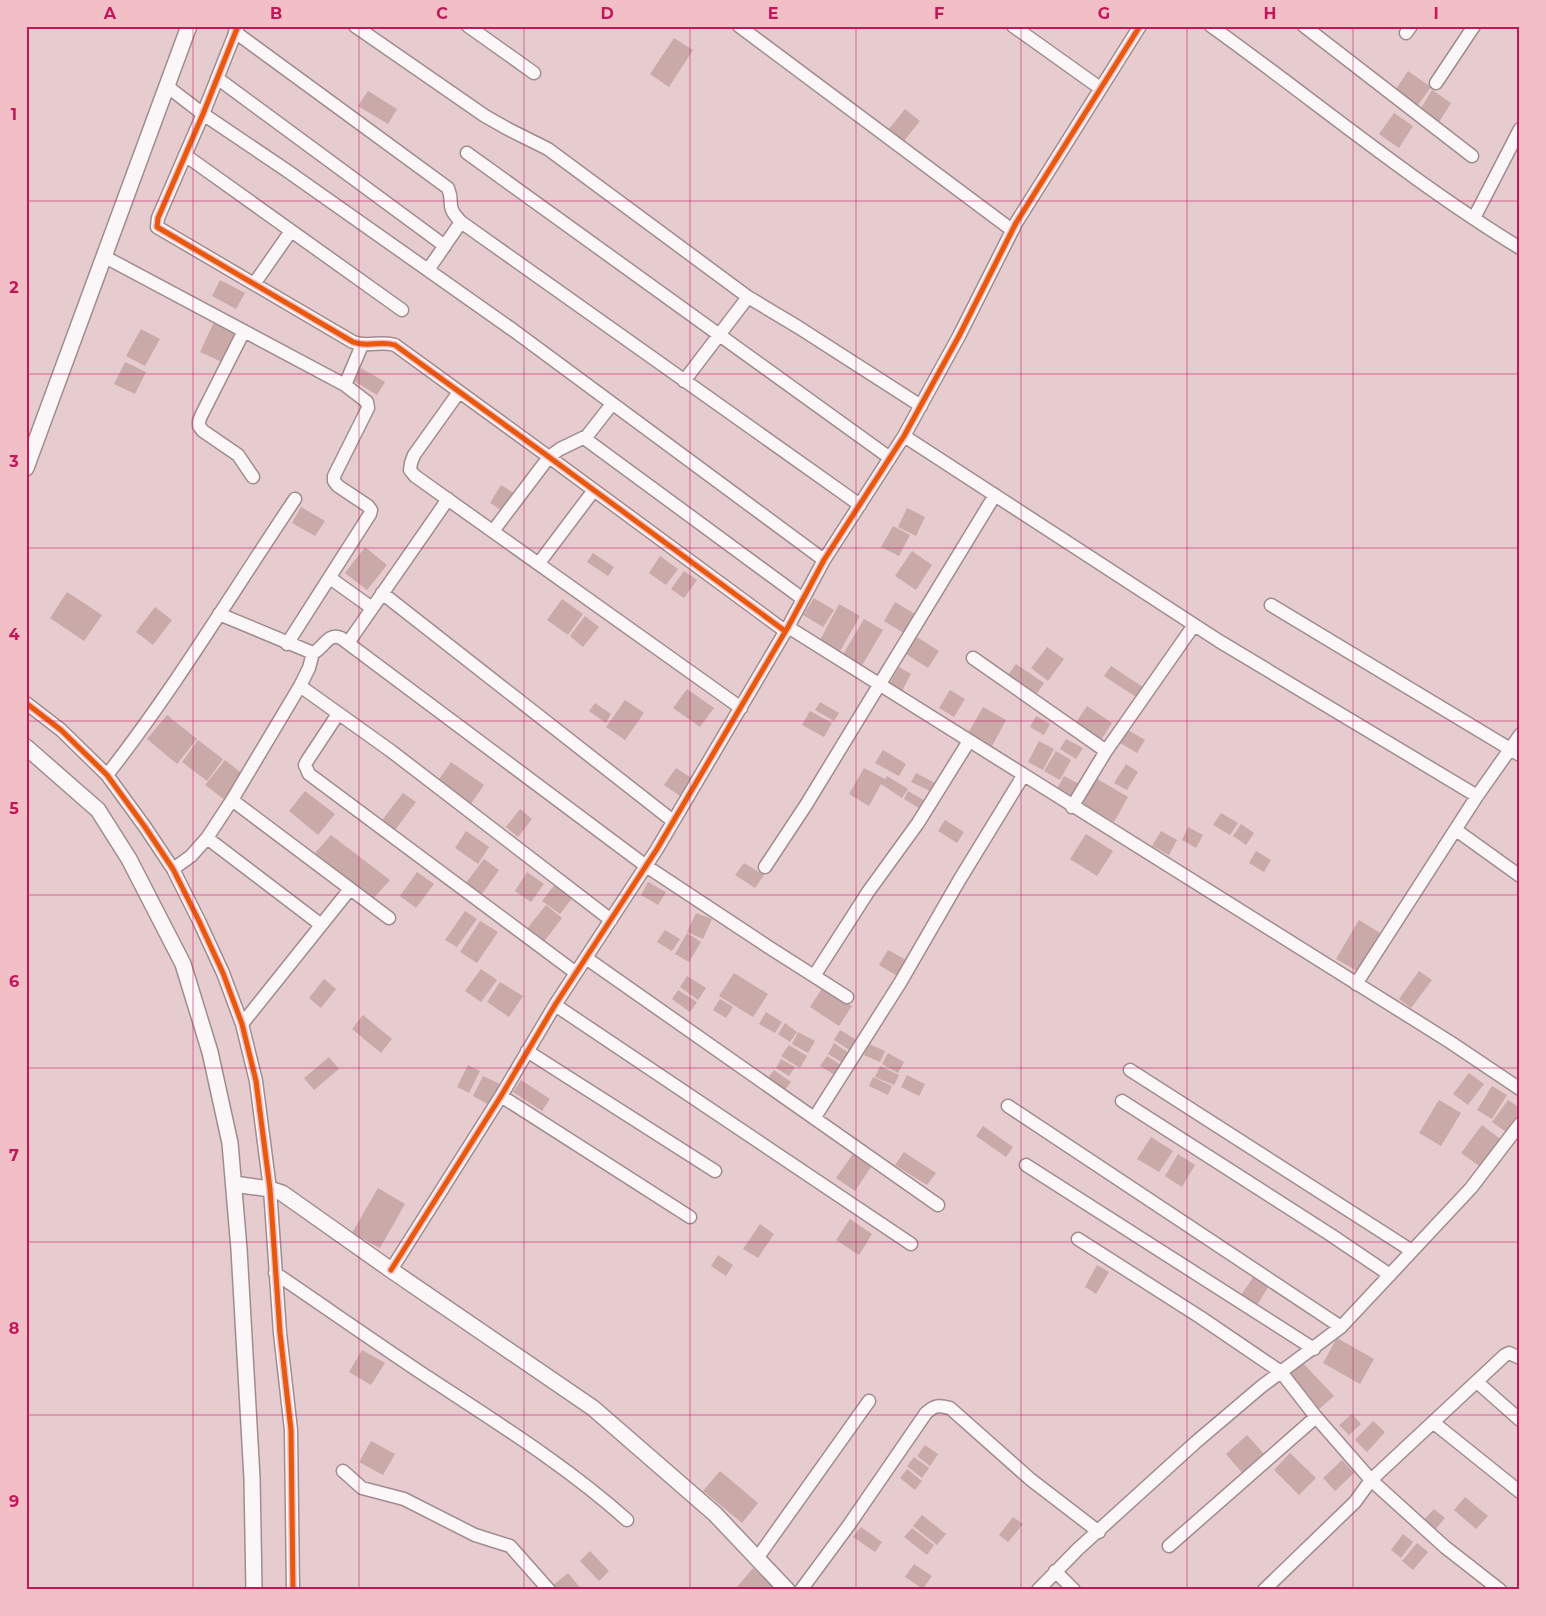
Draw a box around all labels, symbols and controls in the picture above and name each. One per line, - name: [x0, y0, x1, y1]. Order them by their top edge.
- text: A: [103, 4, 117, 23]
- text: B: [270, 4, 282, 23]
- text: C: [436, 4, 448, 23]
- text: D: [600, 4, 614, 23]
- text: E: [768, 4, 778, 23]
- text: F: [934, 4, 944, 23]
- text: G: [1098, 4, 1110, 23]
- text: H: [1264, 4, 1276, 23]
- text: I: [1433, 4, 1439, 23]
- text: 1: [11, 105, 17, 124]
- text: 2: [9, 278, 19, 297]
- text: 3: [8, 452, 19, 471]
- text: 4: [8, 625, 20, 644]
- text: 5: [9, 799, 19, 818]
- text: 6: [9, 972, 19, 991]
- text: 7: [9, 1146, 19, 1165]
- text: 8: [9, 1319, 19, 1338]
- text: 9: [9, 1492, 19, 1511]

